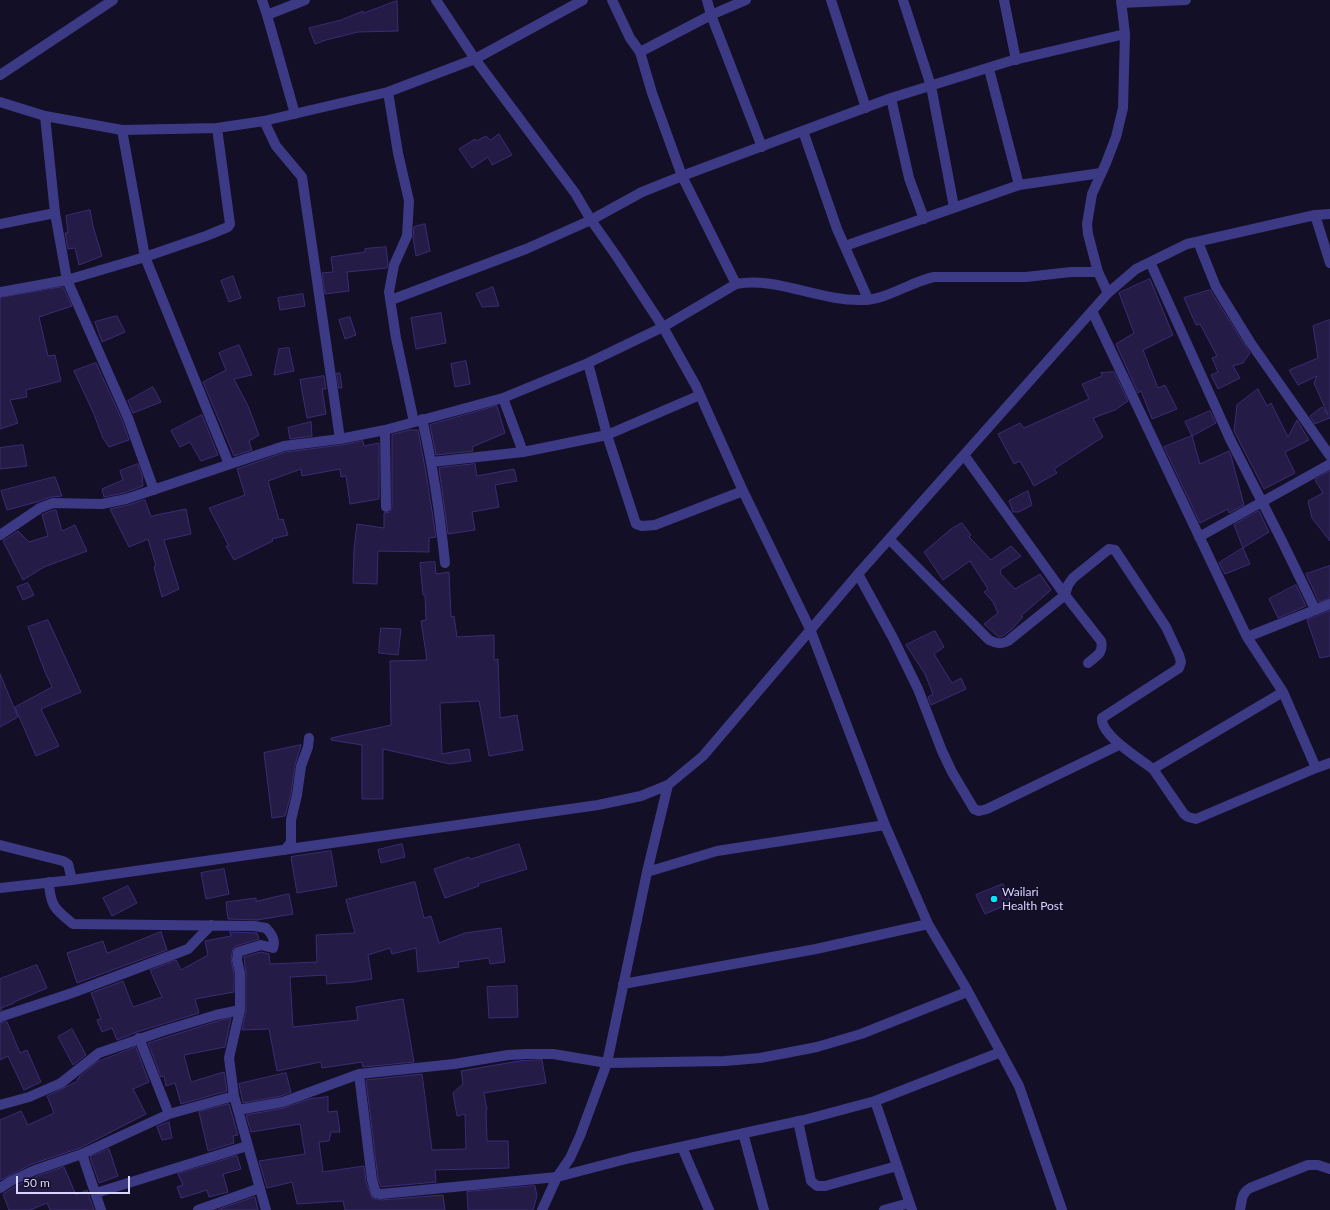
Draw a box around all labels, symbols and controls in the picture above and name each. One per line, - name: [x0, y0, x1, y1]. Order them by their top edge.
- place label: Wailari Health Post: [1002, 885, 1063, 913]
- marker: Wailari Health Post: [989, 894, 999, 904]
- scale bar: [18, 1168, 132, 1194]
- text: 50 m: [23, 1175, 50, 1190]

